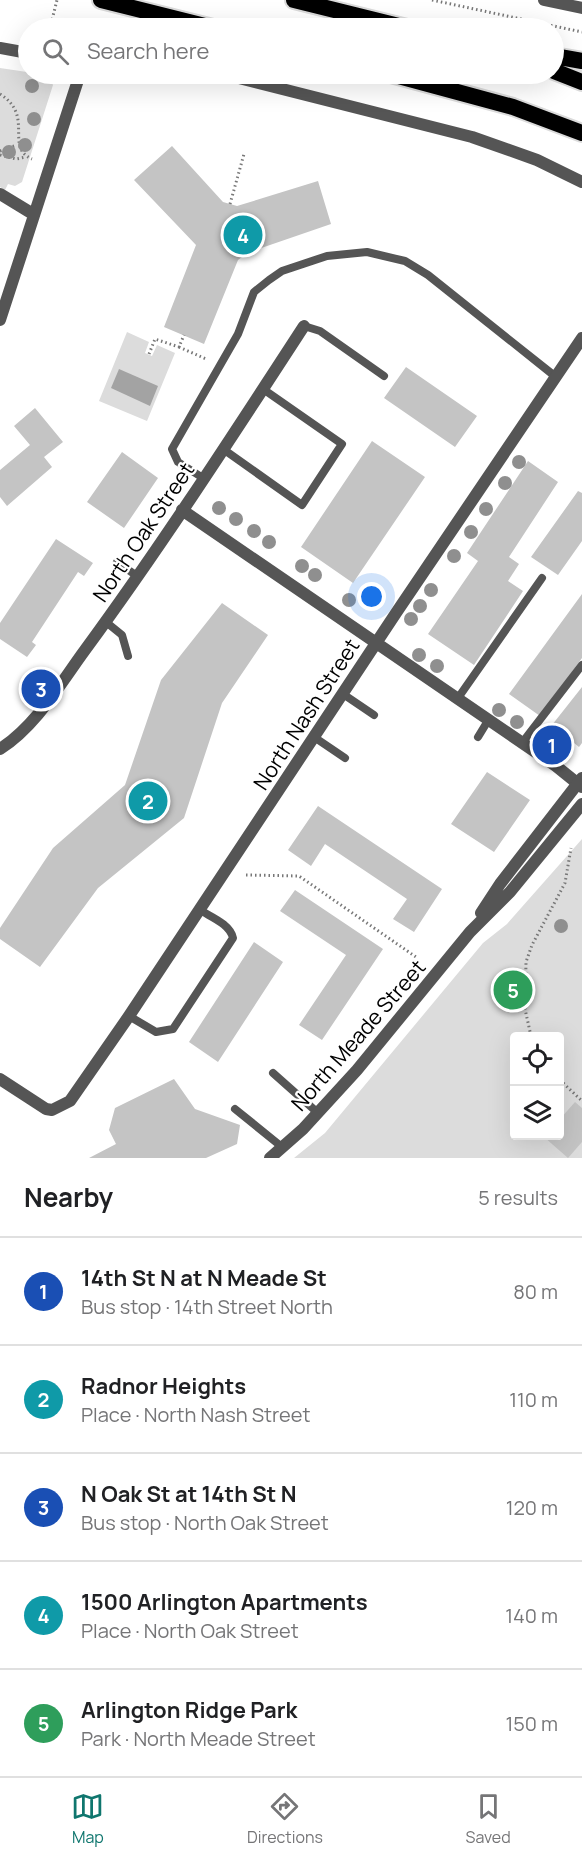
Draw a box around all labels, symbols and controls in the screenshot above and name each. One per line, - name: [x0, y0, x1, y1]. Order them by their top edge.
- search box: [18, 18, 564, 84]
- icon: search: [39, 35, 72, 68]
- text: Search here: [87, 36, 209, 66]
- pin: 4: [224, 212, 262, 258]
- street label: North Oak Street: [86, 457, 200, 607]
- your location: [357, 582, 386, 611]
- street label: North Nash Street: [247, 633, 365, 795]
- pin: 3: [22, 666, 60, 712]
- pin: 1: [532, 722, 572, 768]
- pin: 2: [128, 778, 168, 824]
- street label: North Meade Street: [285, 954, 431, 1116]
- pin: 5: [494, 968, 532, 1012]
- map controls: [510, 1032, 564, 1140]
- button: locate: [510, 1032, 564, 1086]
- button: layers: [510, 1086, 564, 1140]
- text: Nearby: [24, 1179, 113, 1215]
- text: 5 results: [478, 1184, 558, 1211]
- text: 14th St N at N Meade St: [81, 1263, 327, 1293]
- text: 1: [39, 1278, 48, 1305]
- text: 80 m: [513, 1278, 558, 1305]
- text: Bus stop · 14th Street North: [81, 1293, 333, 1320]
- text: Radnor Heights: [81, 1371, 246, 1401]
- text: 2: [38, 1386, 49, 1413]
- text: 110 m: [509, 1386, 558, 1413]
- text: Place · North Nash Street: [81, 1401, 310, 1428]
- text: N Oak St at 14th St N: [81, 1479, 296, 1509]
- text: 3: [38, 1494, 49, 1521]
- text: 120 m: [506, 1494, 558, 1521]
- text: Bus stop · North Oak Street: [81, 1509, 329, 1536]
- text: 1500 Arlington Apartments: [81, 1587, 368, 1617]
- text: 4: [37, 1602, 50, 1629]
- text: 140 m: [505, 1602, 558, 1629]
- text: Place · North Oak Street: [81, 1617, 299, 1644]
- text: Arlington Ridge Park: [81, 1695, 297, 1725]
- text: 5: [38, 1710, 49, 1737]
- text: 150 m: [505, 1710, 558, 1737]
- text: Park · North Meade Street: [81, 1725, 316, 1752]
- tab: Map: [71, 1790, 104, 1848]
- tab: Directions: [247, 1790, 323, 1848]
- tab: Saved: [466, 1790, 511, 1848]

